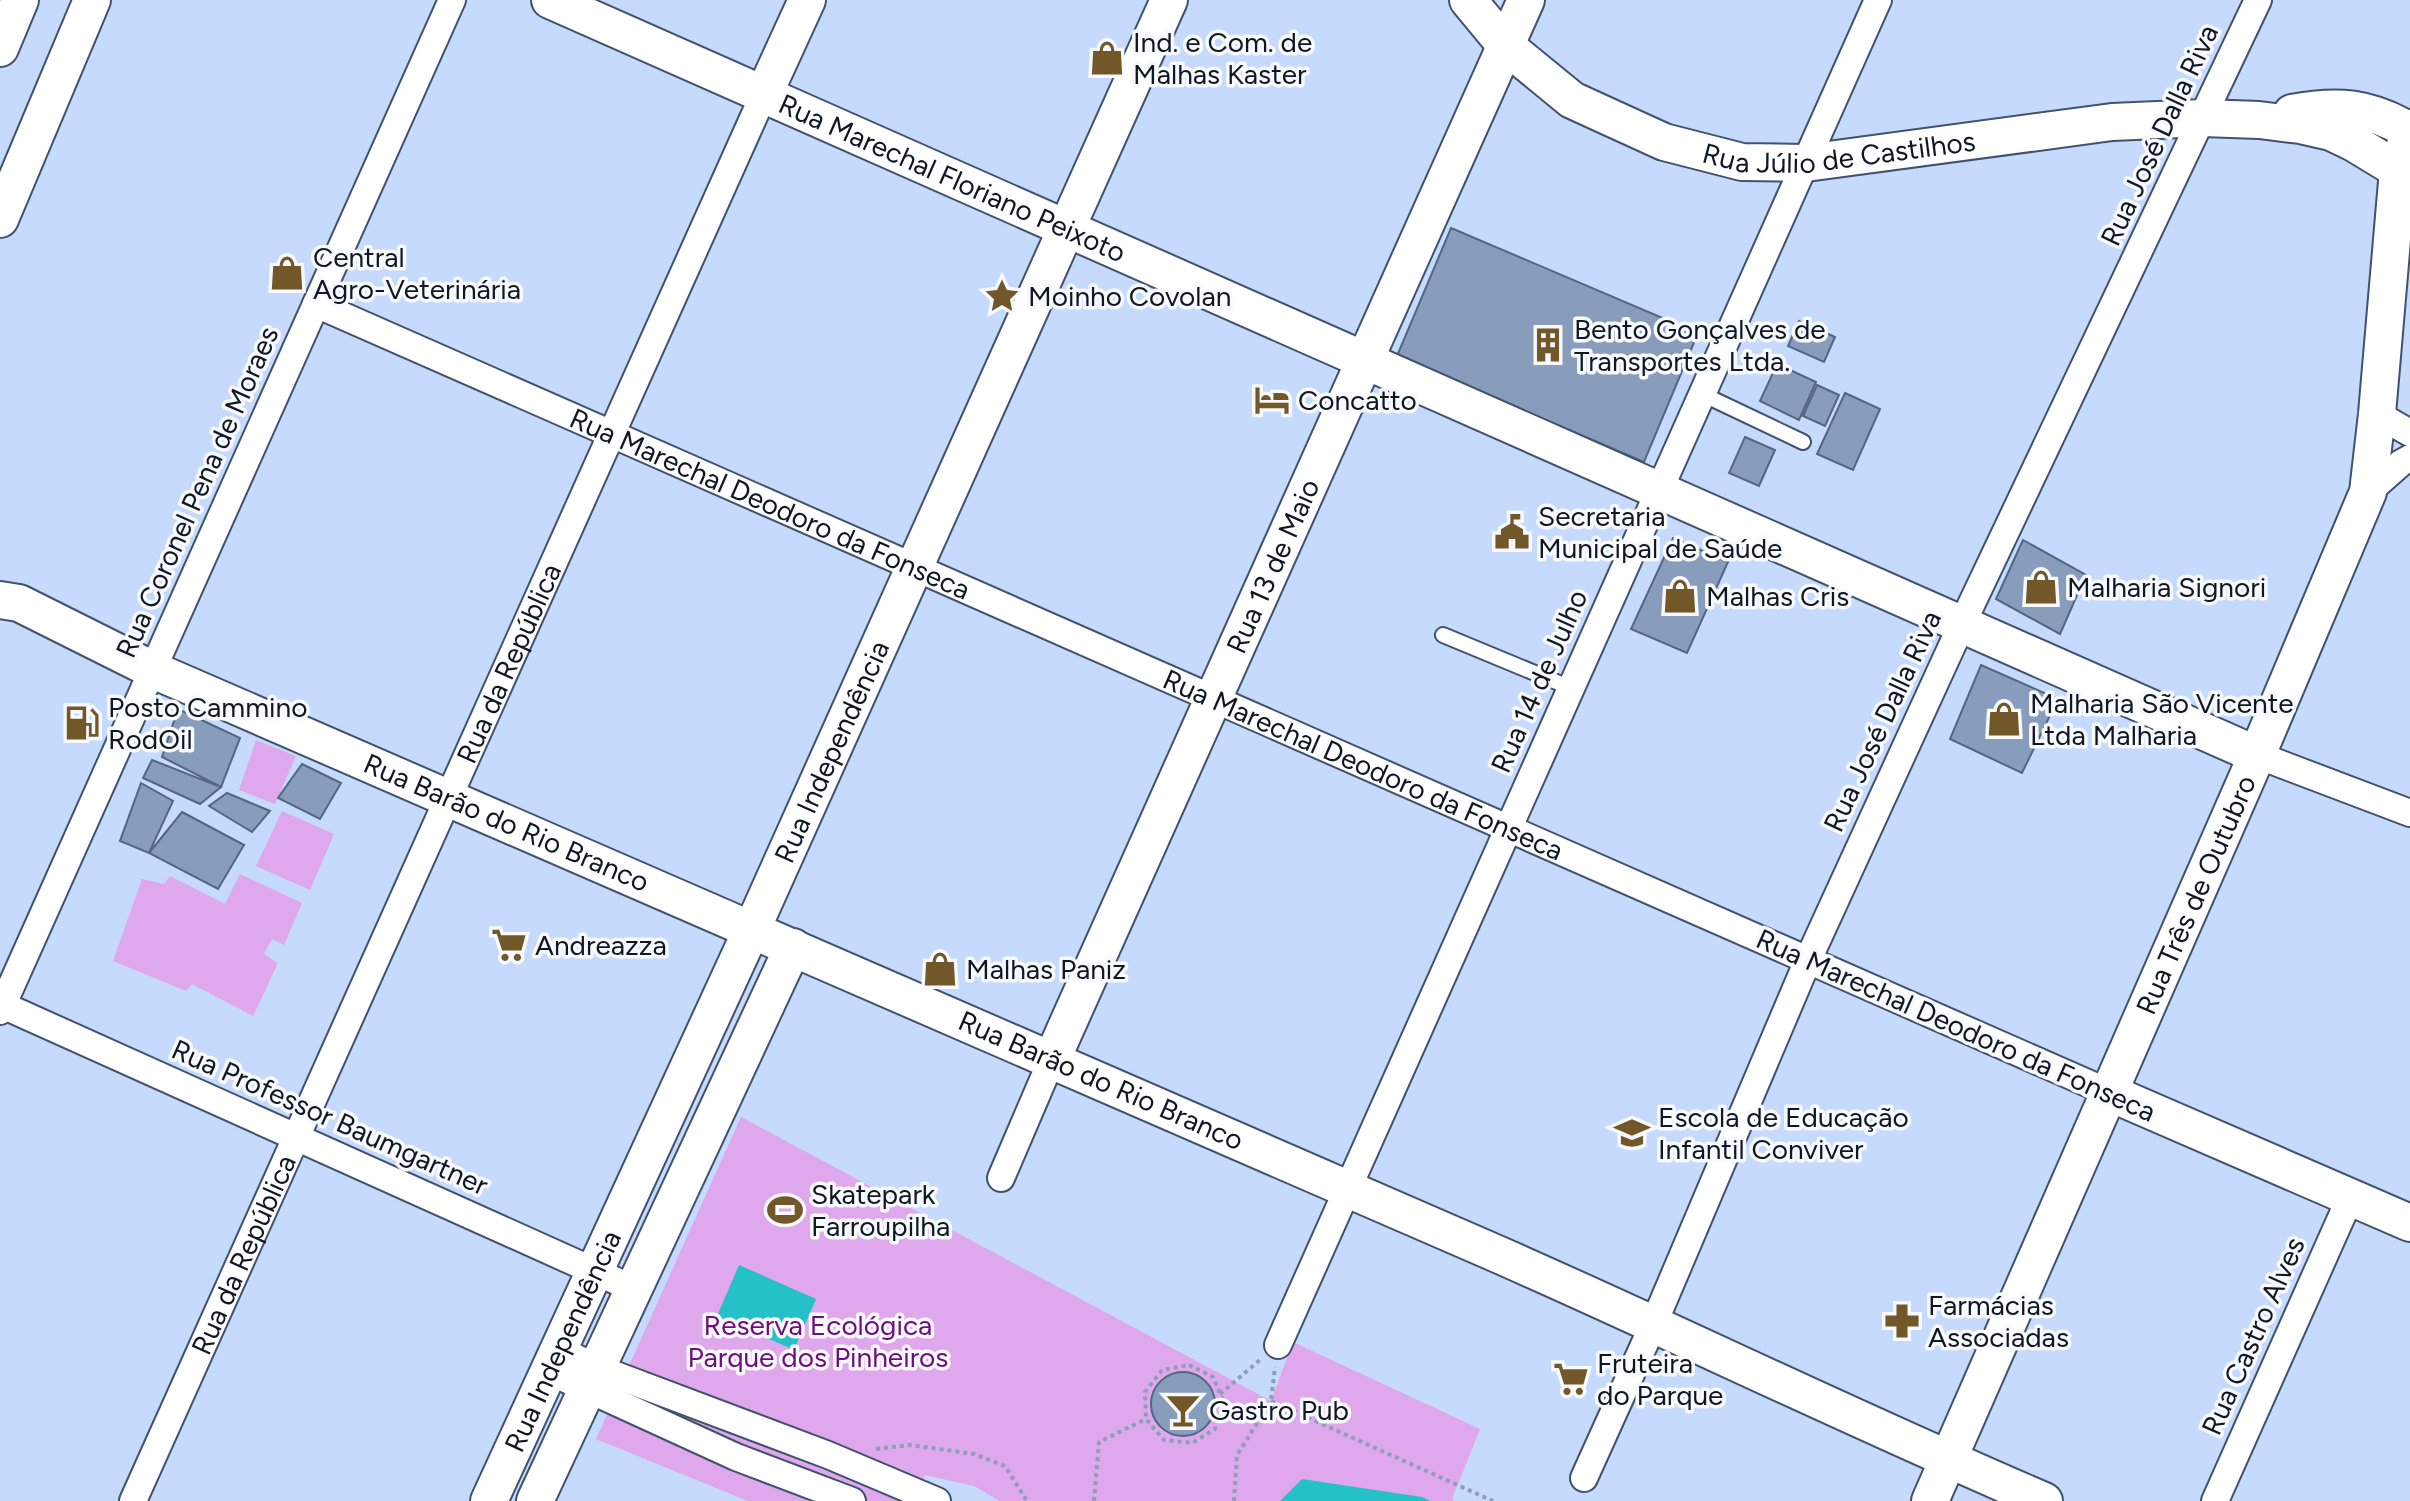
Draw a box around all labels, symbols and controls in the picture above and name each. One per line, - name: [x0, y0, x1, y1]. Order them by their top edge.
- street label: Rua José Dalla Riva: [2093, 19, 2225, 251]
- place label: Ind. e Com. de Malhas Kaster: [1133, 25, 1312, 91]
- shop icon: Ind. e Com. de Malhas Kaster: [1088, 39, 1126, 77]
- street label: Rua Marechal Floriano Peixoto: [774, 86, 1131, 270]
- street label: Rua Júlio de Castilhos: [1699, 123, 1977, 181]
- place label: Central Agro-Veterinária: [313, 240, 521, 306]
- shop icon: Central Agro-Veterinária: [268, 254, 306, 292]
- place icon: Moinho Covolan: [983, 277, 1021, 315]
- place label: Moinho Covolan: [1028, 279, 1231, 313]
- place label: Bento Gonçalves de Transportes Ltda.: [1574, 312, 1826, 378]
- street label: Rua Coronel Pena de Moraes: [108, 321, 286, 663]
- building icon: Bento Gonçalves de Transportes Ltda.: [1529, 326, 1567, 364]
- hotel icon: Concatto: [1253, 381, 1291, 419]
- place label: Concatto: [1298, 383, 1417, 417]
- street label: Rua Marechal Deodoro da Fonseca: [565, 401, 975, 607]
- street label: Rua 13 de Maio: [1219, 474, 1326, 659]
- place label: Secretaria Municipal de Saúde: [1538, 499, 1782, 565]
- public building icon: Secretaria Municipal de Saúde: [1493, 513, 1531, 551]
- street label: Rua da República: [449, 558, 568, 769]
- shop icon: Malharia Signori: [2022, 568, 2060, 606]
- place label: Malharia Signori: [2067, 570, 2266, 604]
- shop icon: Malhas Cris: [1661, 577, 1699, 615]
- place label: Malhas Cris: [1706, 579, 1849, 613]
- street label: Rua 14 de Julho: [1483, 584, 1595, 778]
- street label: Rua José Dalla Riva: [1816, 605, 1948, 837]
- street label: Rua Independência: [767, 635, 896, 868]
- street label: Rua Marechal Deodoro da Fonseca: [1158, 662, 1569, 867]
- place label: Malharia São Vicente Ltda Malharia: [2030, 686, 2294, 752]
- place label: Posto Cammino RodOil: [108, 690, 307, 756]
- shop icon: Malharia São Vicente Ltda Malharia: [1985, 700, 2023, 738]
- fuel station icon: Posto Cammino RodOil: [63, 704, 101, 742]
- street label: Rua Barão do Rio Branco: [359, 746, 654, 899]
- street label: Rua Três de Outubro: [2128, 770, 2263, 1020]
- street label: Rua Marechal Deodoro da Fonseca: [1751, 921, 2161, 1129]
- supermarket icon: Andreazza: [490, 926, 528, 964]
- place label: Andreazza: [535, 928, 667, 962]
- shop icon: Malhas Paniz: [921, 950, 959, 988]
- place label: Malhas Paniz: [966, 952, 1126, 986]
- street label: Rua Barão do Rio Branco: [953, 1003, 1249, 1157]
- street label: Rua Professor Baumgartner: [167, 1032, 494, 1202]
- place label: Escola de Educação Infantil Conviver: [1658, 1100, 1909, 1166]
- school or university icon: Escola de Educação Infantil Conviver: [1613, 1114, 1651, 1152]
- street label: Rua da República: [184, 1149, 303, 1360]
- place label: Skatepark Farroupilha: [811, 1177, 950, 1243]
- sports icon: Skatepark Farroupilha: [766, 1191, 804, 1229]
- street label: Rua Independência: [497, 1225, 628, 1457]
- street label: Rua Castro Alves: [2194, 1232, 2312, 1440]
- place label: Farmácias Associadas: [1928, 1288, 2069, 1354]
- pharmacy icon: Farmácias Associadas: [1883, 1302, 1921, 1340]
- park label: Reserva Ecológica Parque dos Pinheiros: [688, 1308, 948, 1374]
- place label: Fruteira do Parque: [1597, 1346, 1723, 1412]
- supermarket icon: Fruteira do Parque: [1552, 1360, 1590, 1398]
- bar icon: Gastro Pub: [1164, 1391, 1202, 1429]
- place label: Gastro Pub: [1209, 1393, 1349, 1427]

